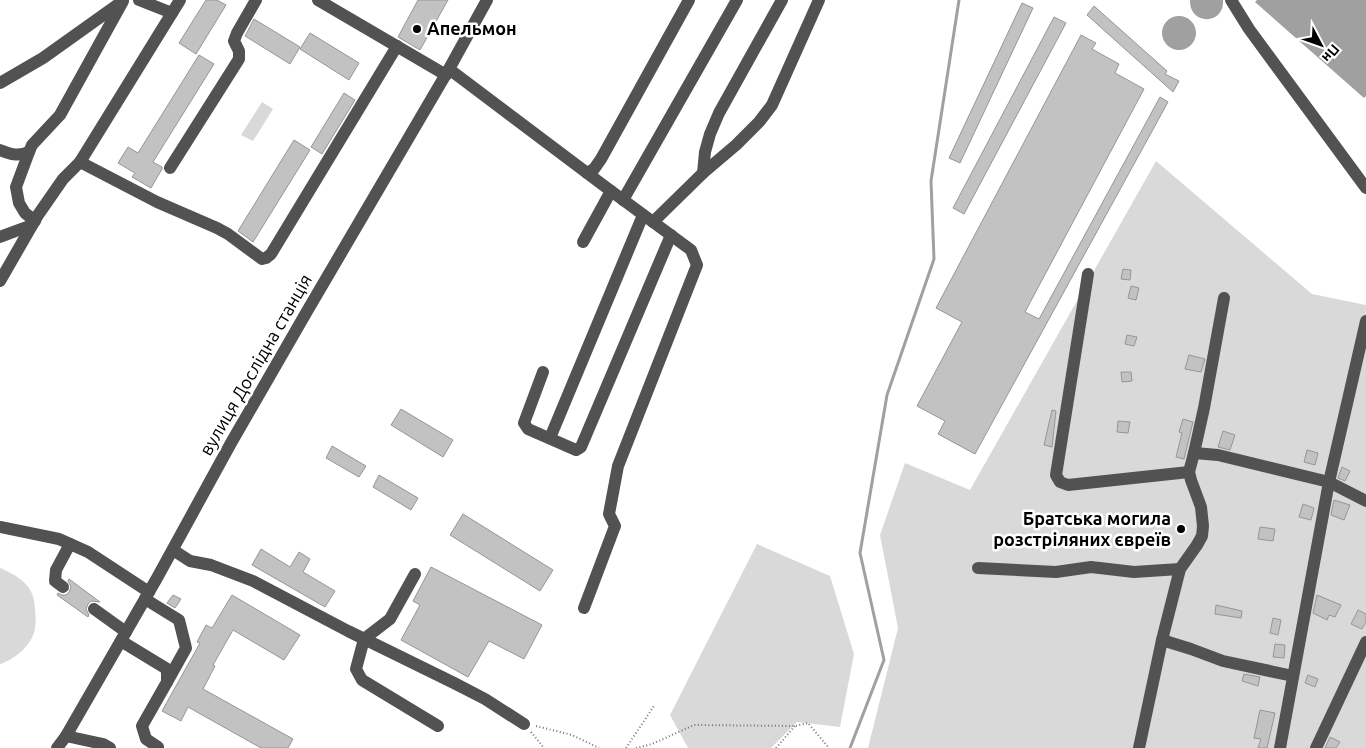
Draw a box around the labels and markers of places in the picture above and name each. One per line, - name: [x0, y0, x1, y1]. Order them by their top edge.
- place label: Апельмон: [427, 18, 517, 38]
- marker: Апельмон: [411, 23, 423, 35]
- place label: Братська могила розстріляних євреїв: [993, 508, 1171, 549]
- marker: Братська могила розстріляних євреїв: [1175, 523, 1187, 535]

